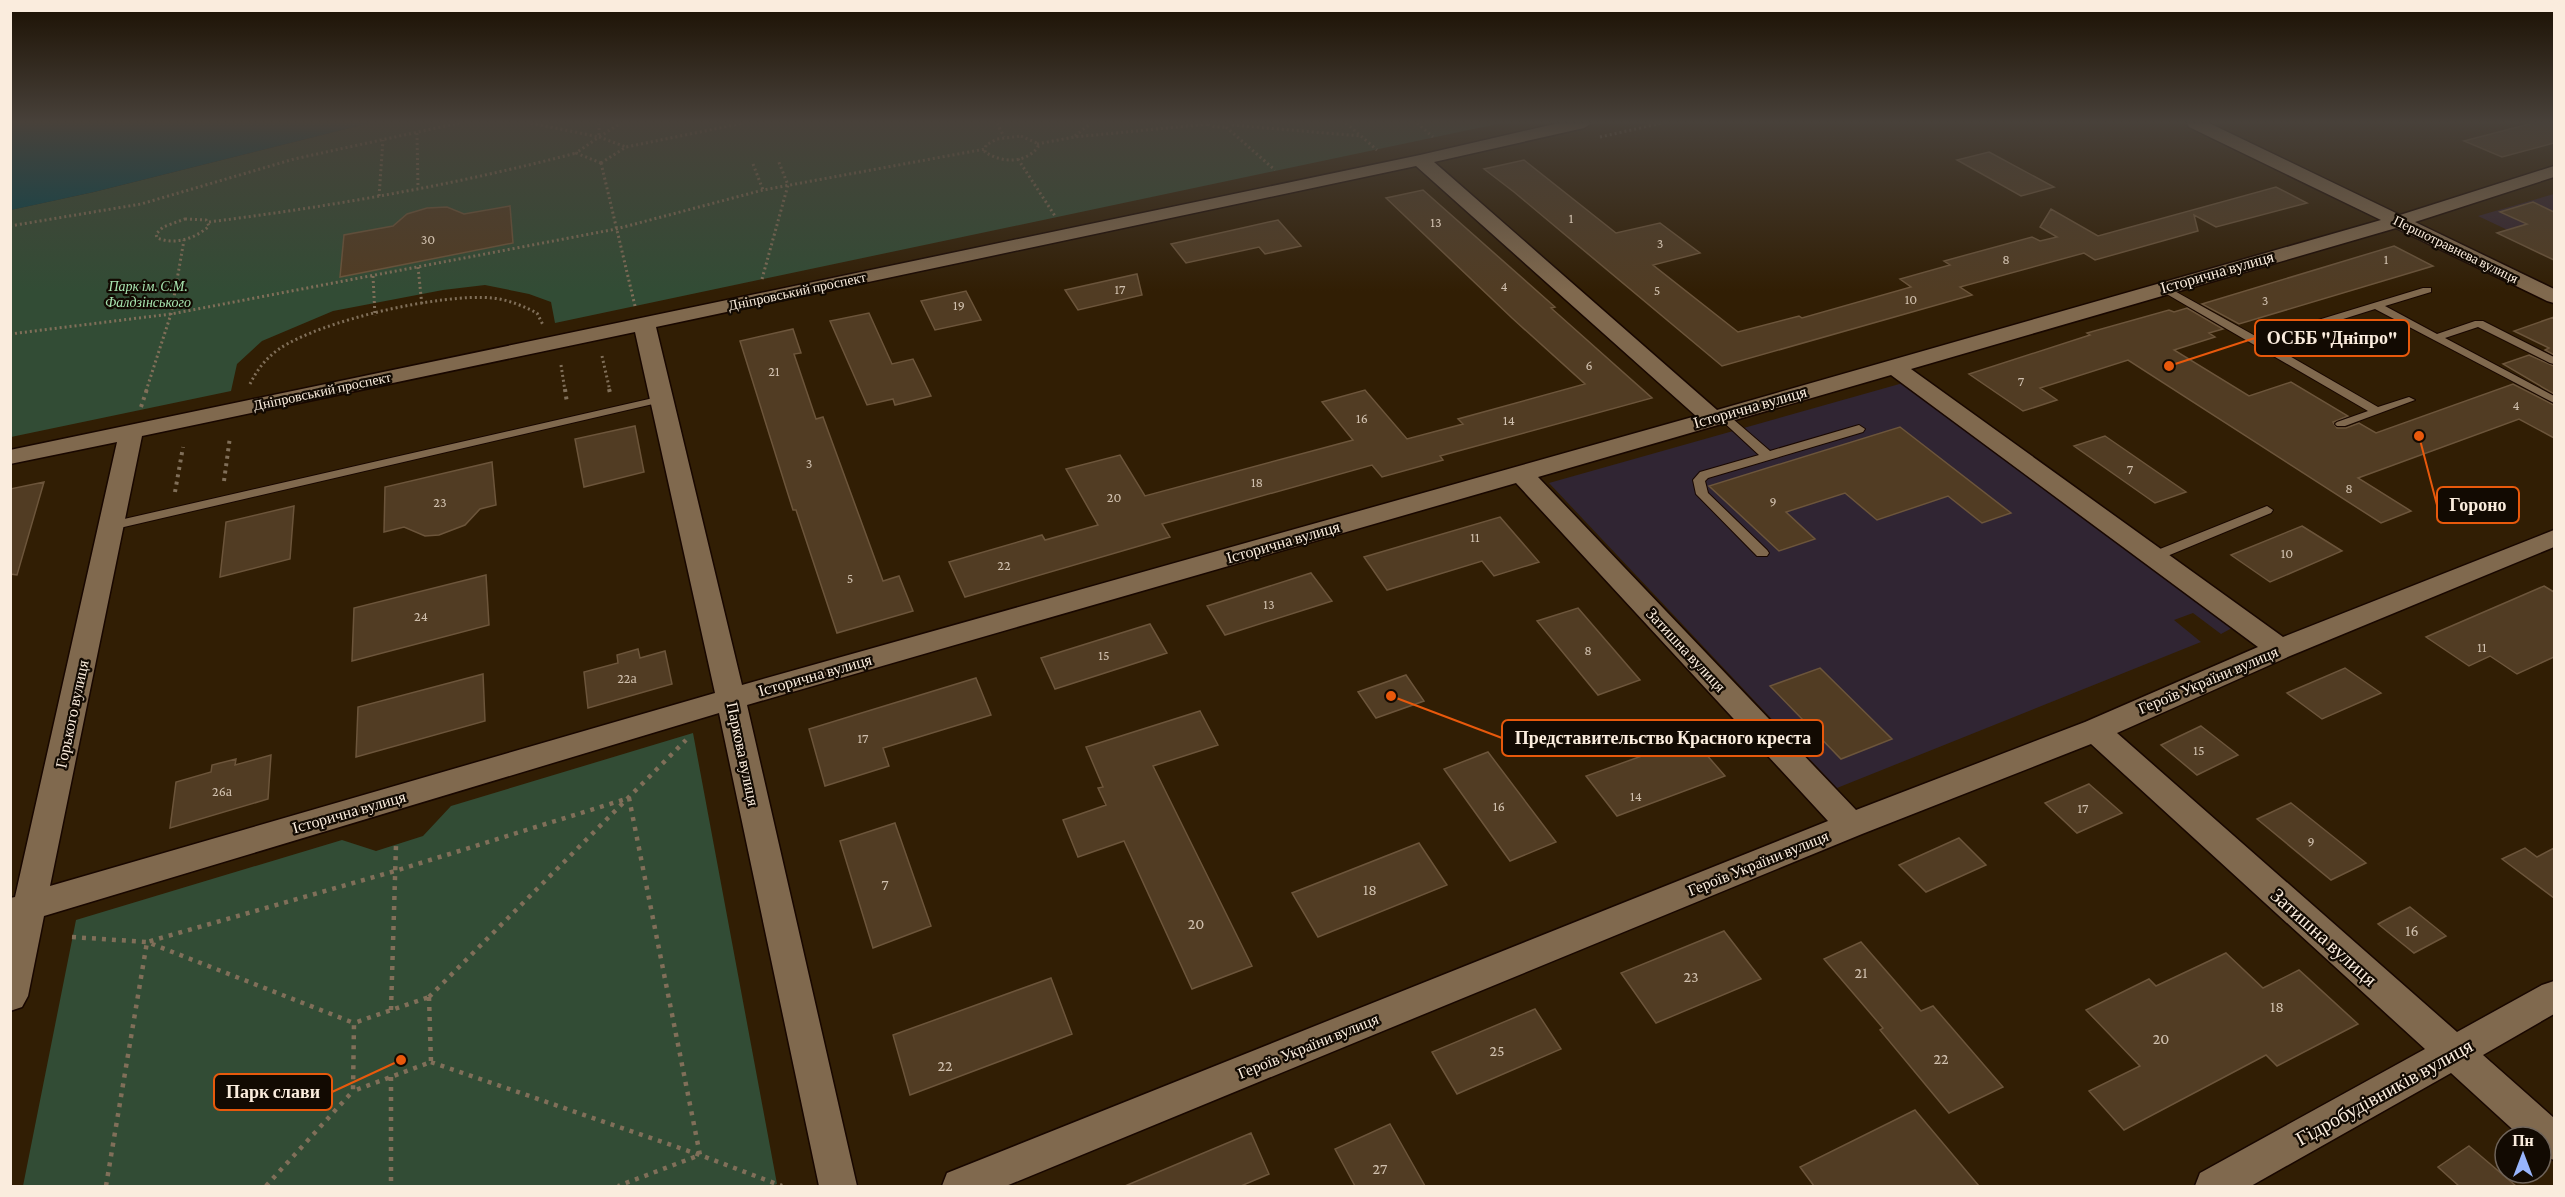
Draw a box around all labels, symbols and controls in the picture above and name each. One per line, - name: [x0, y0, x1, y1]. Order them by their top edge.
- house number: 1: [1569, 210, 1574, 226]
- street label: Першотравнева вулиця: [2391, 212, 2522, 286]
- house number: 13: [1430, 214, 1442, 230]
- house number: 30: [421, 231, 435, 247]
- house number: 3: [1657, 235, 1663, 251]
- street label: Історична вулиця: [2158, 247, 2277, 297]
- house number: 8: [2002, 251, 2010, 267]
- house number: 1: [2384, 251, 2389, 267]
- street label: Дніпровський проспект: [727, 269, 867, 313]
- park label: Парк ім. С.М. Фалдзінського: [105, 278, 191, 310]
- house number: 4: [1500, 278, 1508, 294]
- house number: 17: [1114, 281, 1126, 297]
- house number: 5: [1654, 282, 1660, 298]
- house number: 10: [1905, 291, 1917, 307]
- house number: 3: [2262, 292, 2268, 308]
- house number: 19: [953, 297, 965, 313]
- callout: ОСББ "Днiпро": [2255, 320, 2409, 356]
- text: ОСББ "Днiпро": [2267, 328, 2397, 348]
- house number: 6: [1585, 357, 1593, 373]
- house number: 21: [768, 363, 780, 379]
- street label: Дніпровський проспект: [252, 369, 392, 413]
- house number: 7: [2018, 373, 2025, 389]
- street label: Історична вулиця: [1691, 382, 1810, 432]
- house number: 4: [2512, 397, 2520, 413]
- house number: 16: [1356, 410, 1368, 426]
- house number: 14: [1503, 412, 1515, 428]
- house number: 3: [806, 455, 812, 471]
- house number: 7: [2127, 461, 2134, 477]
- house number: 18: [1251, 474, 1263, 490]
- house number: 8: [2345, 480, 2353, 496]
- callout: Гороно: [2437, 487, 2519, 523]
- house number: 20: [1107, 489, 1121, 505]
- house number: 9: [1769, 493, 1777, 509]
- house number: 23: [433, 494, 447, 510]
- text: Гороно: [2449, 495, 2507, 515]
- street label: Історична вулиця: [1224, 517, 1343, 567]
- house number: 11: [1470, 529, 1480, 545]
- house number: 10: [2281, 545, 2293, 561]
- house number: 22: [997, 557, 1011, 573]
- house number: 5: [847, 570, 853, 586]
- house number: 13: [1263, 596, 1275, 612]
- street label: Затишна вулиця: [1642, 605, 1729, 696]
- house number: 24: [414, 608, 428, 624]
- house number: 11: [2477, 639, 2487, 655]
- house number: 8: [1584, 642, 1592, 658]
- street label: Героїв України вулиця: [2136, 643, 2281, 718]
- house number: 15: [1098, 647, 1110, 663]
- street label: Історична вулиця: [756, 650, 875, 700]
- street label: Горького вулиця: [52, 658, 93, 770]
- house number: 22а: [617, 670, 638, 686]
- street label: Паркова вулиця: [723, 700, 762, 808]
- callout: Представительство Красного креста: [1502, 720, 1823, 756]
- text: Представительство Красного креста: [1515, 728, 1811, 748]
- house number: 17: [857, 730, 869, 746]
- house number: 15: [2193, 742, 2205, 758]
- house number: 26а: [212, 783, 233, 799]
- street label: Історична вулиця: [290, 787, 409, 837]
- house number: 14: [1630, 788, 1642, 804]
- house number: 16: [1493, 798, 1505, 814]
- house number: 17: [2077, 800, 2089, 816]
- street label: Героїв України вулиця: [1685, 827, 1832, 900]
- house number: 9: [2307, 833, 2315, 849]
- house number: 7: [881, 876, 889, 893]
- house number: 18: [1363, 881, 1377, 898]
- street label: Затишна вулиця: [2266, 884, 2382, 991]
- house number: 20: [1188, 915, 1204, 932]
- house number: 16: [2405, 922, 2419, 939]
- house number: 21: [1855, 964, 1867, 981]
- house number: 23: [1683, 968, 1699, 985]
- house number: 18: [2270, 998, 2284, 1015]
- street label: Героїв України вулиця: [1235, 1010, 1382, 1083]
- house number: 20: [2153, 1030, 2169, 1047]
- street label: Гідробудівників вулиця: [2292, 1034, 2477, 1151]
- house number: 25: [1489, 1042, 1505, 1059]
- house number: 22: [1933, 1050, 1949, 1067]
- house number: 22: [937, 1057, 953, 1074]
- callout: Парк слави: [214, 1074, 332, 1110]
- text: Парк слави: [226, 1082, 320, 1102]
- north arrow: [2493, 1125, 2553, 1185]
- text: Пн: [2512, 1132, 2534, 1149]
- house number: 27: [1373, 1160, 1388, 1177]

